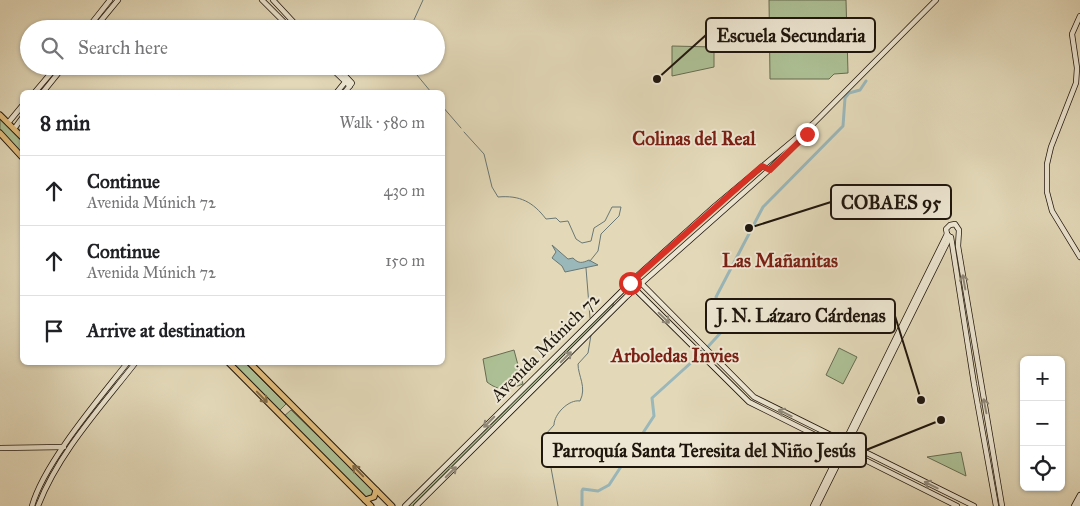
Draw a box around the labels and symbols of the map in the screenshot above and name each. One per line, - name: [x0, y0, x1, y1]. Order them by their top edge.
- callout: Escuela Secundaria: [706, 18, 875, 52]
- text: Escuela Secundaria: [716, 24, 866, 47]
- route end: [796, 123, 819, 146]
- district label: Colinas del Real: [632, 127, 757, 150]
- callout: COBAES 95: [831, 185, 951, 219]
- text: COBAES 95: [841, 191, 941, 215]
- district label: Las Mañanitas: [722, 249, 838, 272]
- route start: [619, 272, 642, 295]
- one-way arrow: [959, 274, 969, 290]
- street label: Avenida Múnich 72: [485, 288, 604, 407]
- callout: J. N. Lázaro Cárdenas: [706, 299, 895, 333]
- text: J. N. Lázaro Cárdenas: [713, 304, 886, 328]
- one-way arrow: [658, 311, 670, 323]
- district label: Arboledas Invies: [609, 344, 739, 367]
- one-way arrow: [559, 351, 572, 363]
- one-way arrow: [256, 391, 268, 404]
- one-way arrow: [980, 399, 990, 415]
- one-way arrow: [778, 408, 793, 417]
- one-way arrow: [483, 416, 495, 428]
- callout: Parroquía Santa Teresita del Niño Jesús: [542, 433, 866, 467]
- text: Parroquía Santa Teresita del Niño Jesús: [552, 439, 856, 463]
- one-way arrow: [352, 465, 364, 478]
- one-way arrow: [444, 466, 456, 478]
- one-way arrow: [923, 479, 938, 489]

